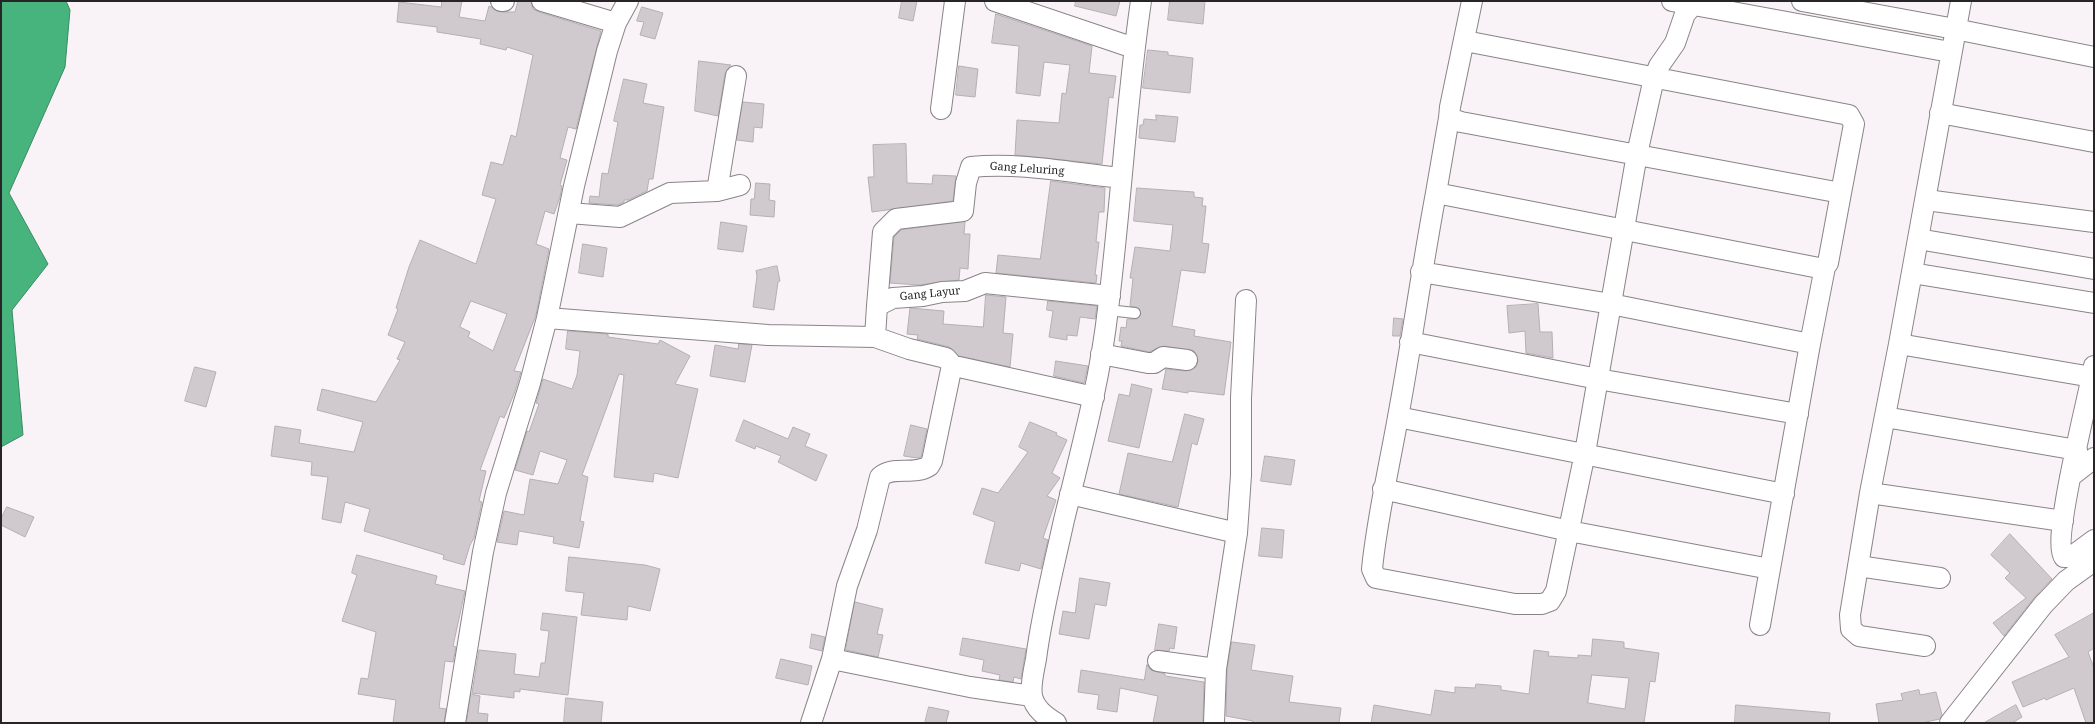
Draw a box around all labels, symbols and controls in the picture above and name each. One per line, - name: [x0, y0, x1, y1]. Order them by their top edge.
- street label: Gang Leluring: [989, 160, 1065, 178]
- street label: Gang Layur: [899, 284, 961, 304]

